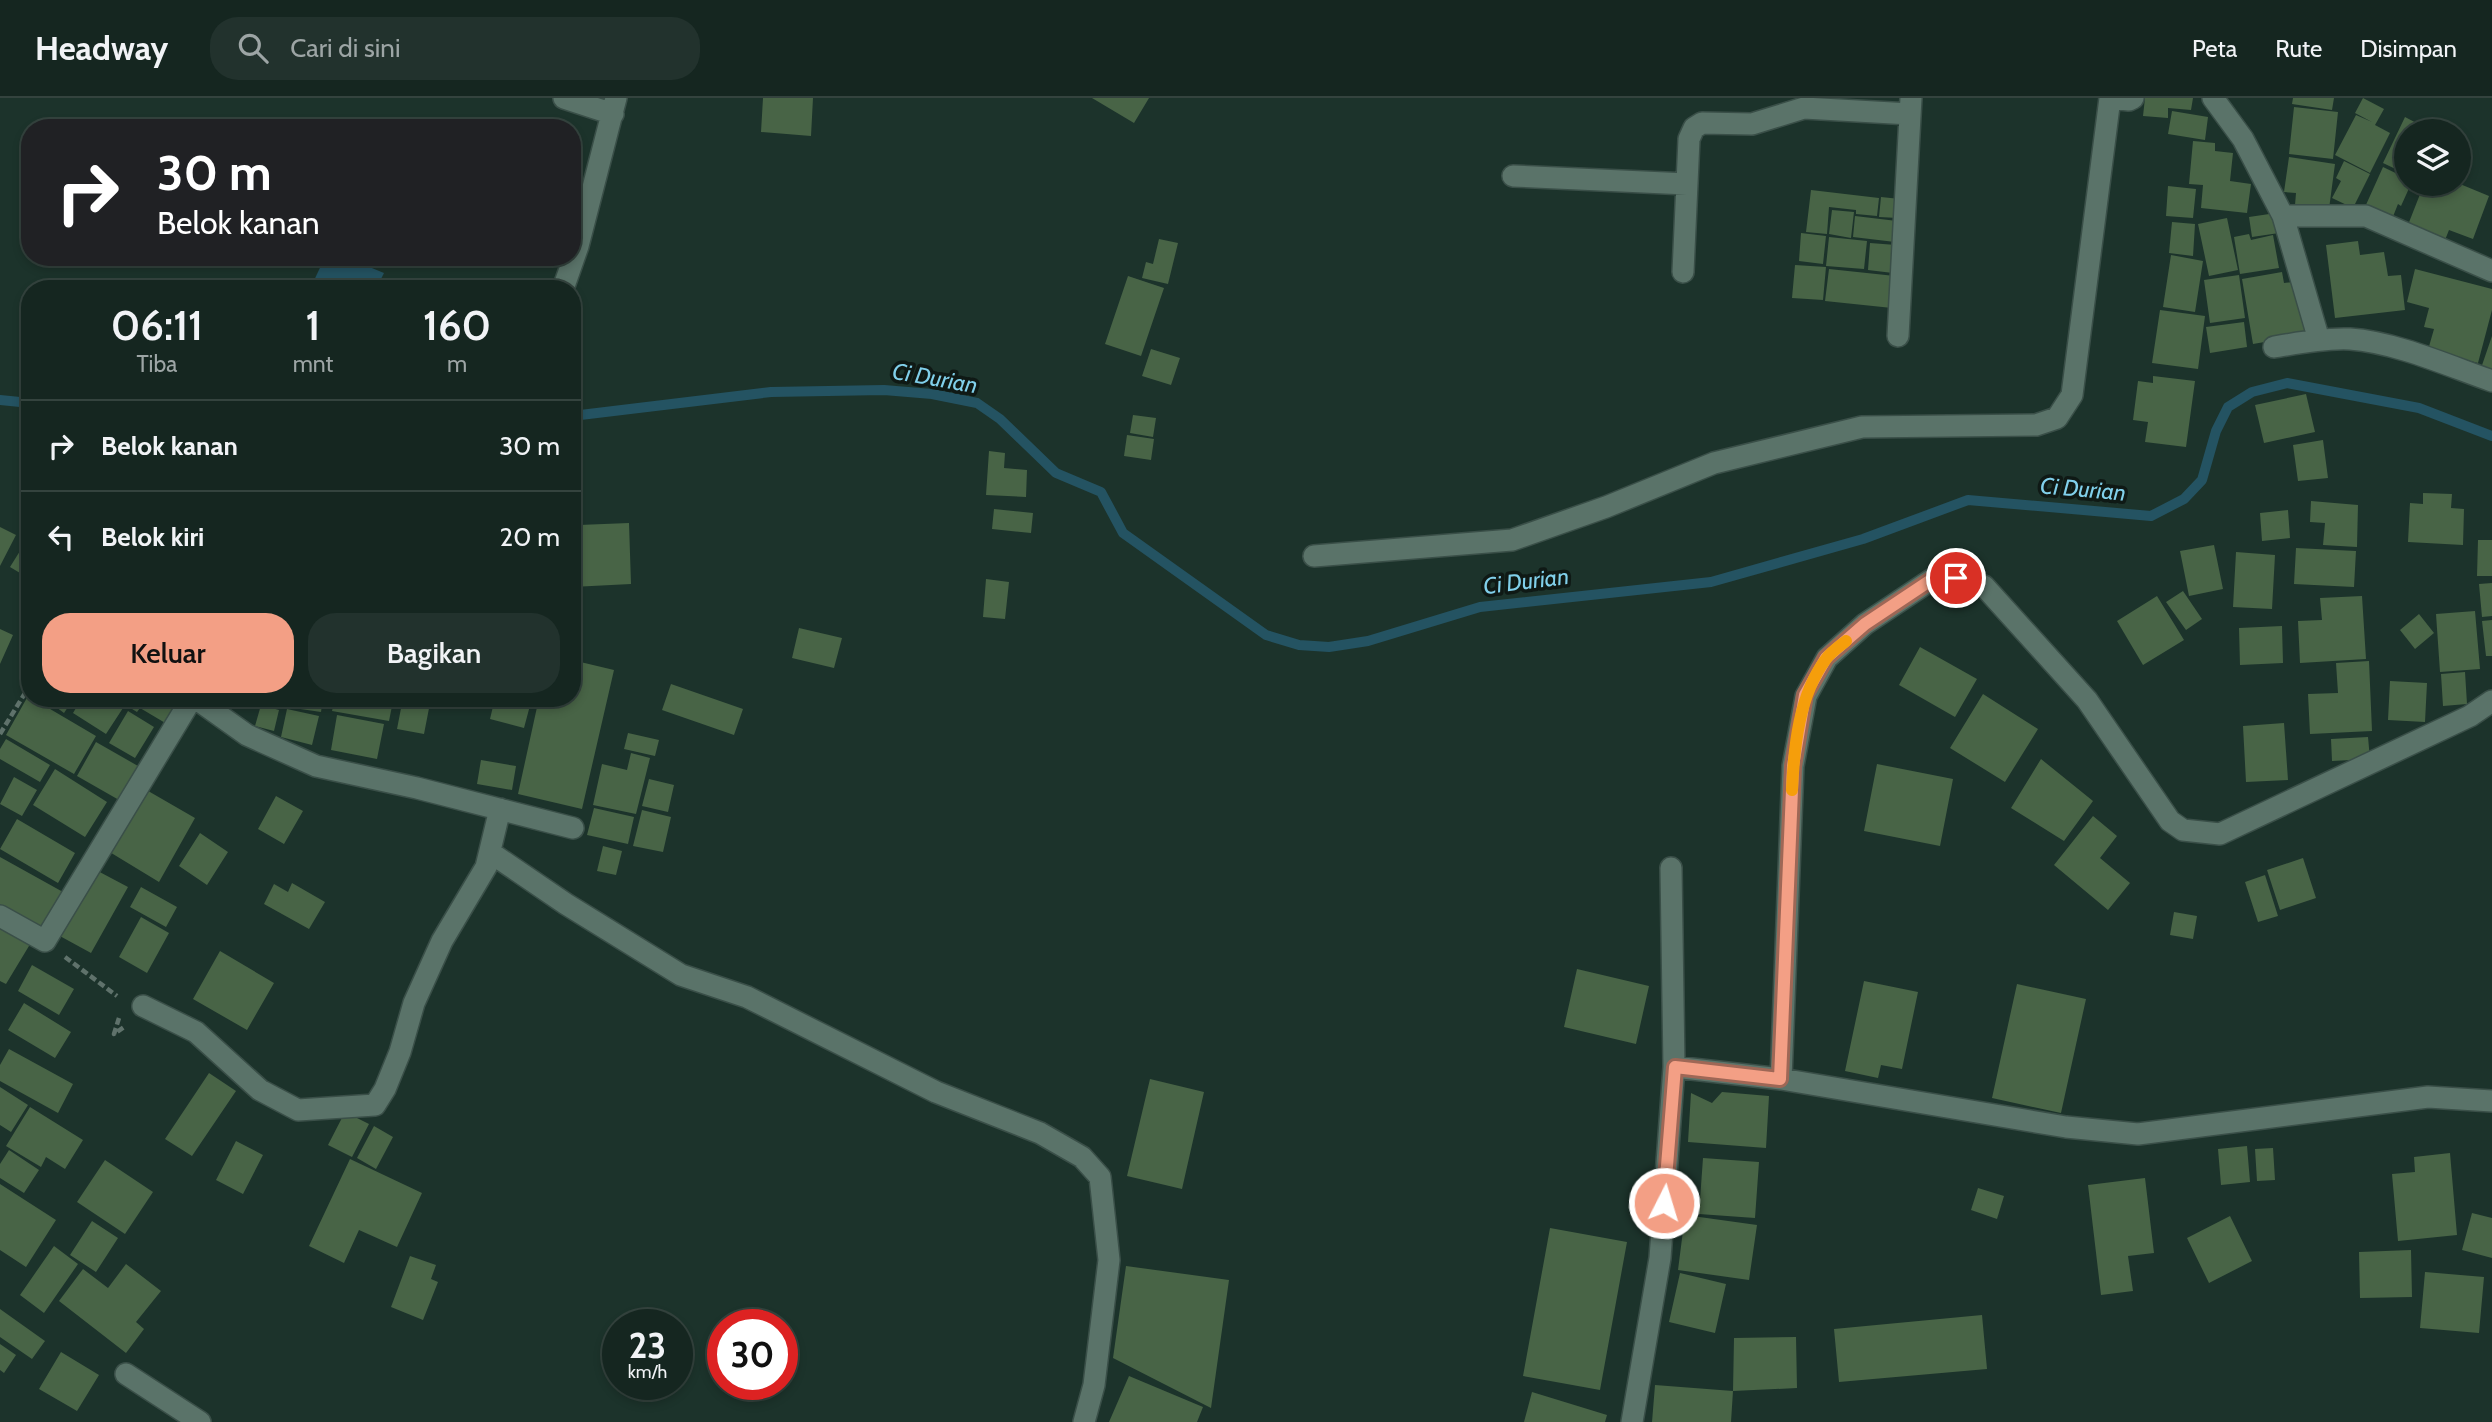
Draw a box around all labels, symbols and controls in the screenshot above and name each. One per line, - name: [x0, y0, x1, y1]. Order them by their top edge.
- search box: [210, 17, 700, 80]
- text: Headway: [35, 28, 168, 68]
- icon: search: [234, 29, 272, 67]
- text: Cari di sini: [290, 32, 400, 64]
- text: Peta: [2192, 34, 2237, 63]
- text: Rute: [2275, 34, 2322, 63]
- text: Disimpan: [2360, 34, 2457, 63]
- map controls: [2394, 119, 2471, 196]
- button: layers: [2394, 119, 2471, 196]
- text: 30 m: [157, 143, 272, 202]
- icon: right: [42, 147, 133, 238]
- text: Belok kanan: [157, 203, 320, 242]
- text: 06:11: [111, 299, 203, 351]
- text: 1: [306, 299, 320, 351]
- text: 160: [423, 299, 491, 351]
- text: Tiba: [136, 350, 177, 378]
- text: mnt: [293, 350, 333, 378]
- text: m: [447, 350, 467, 378]
- water label: Ci Durian: [890, 357, 980, 399]
- icon: right: [42, 427, 80, 465]
- text: Belok kanan: [101, 430, 238, 462]
- text: 30 m: [499, 430, 560, 462]
- water label: Ci Durian: [2039, 471, 2127, 507]
- icon: left: [42, 518, 80, 556]
- text: Belok kiri: [101, 521, 204, 553]
- text: 20 m: [500, 521, 560, 553]
- pin: [1926, 548, 1986, 608]
- icon: arrive: [1937, 559, 1975, 597]
- water label: Ci Durian: [1482, 562, 1570, 600]
- button: Keluar: [42, 613, 294, 693]
- button: Bagikan: [308, 613, 560, 693]
- position arrow: [1627, 1166, 1701, 1240]
- speed limit sign: 30: [707, 1309, 798, 1400]
- text: 23: [629, 1324, 666, 1367]
- text: km/h: [628, 1361, 667, 1383]

